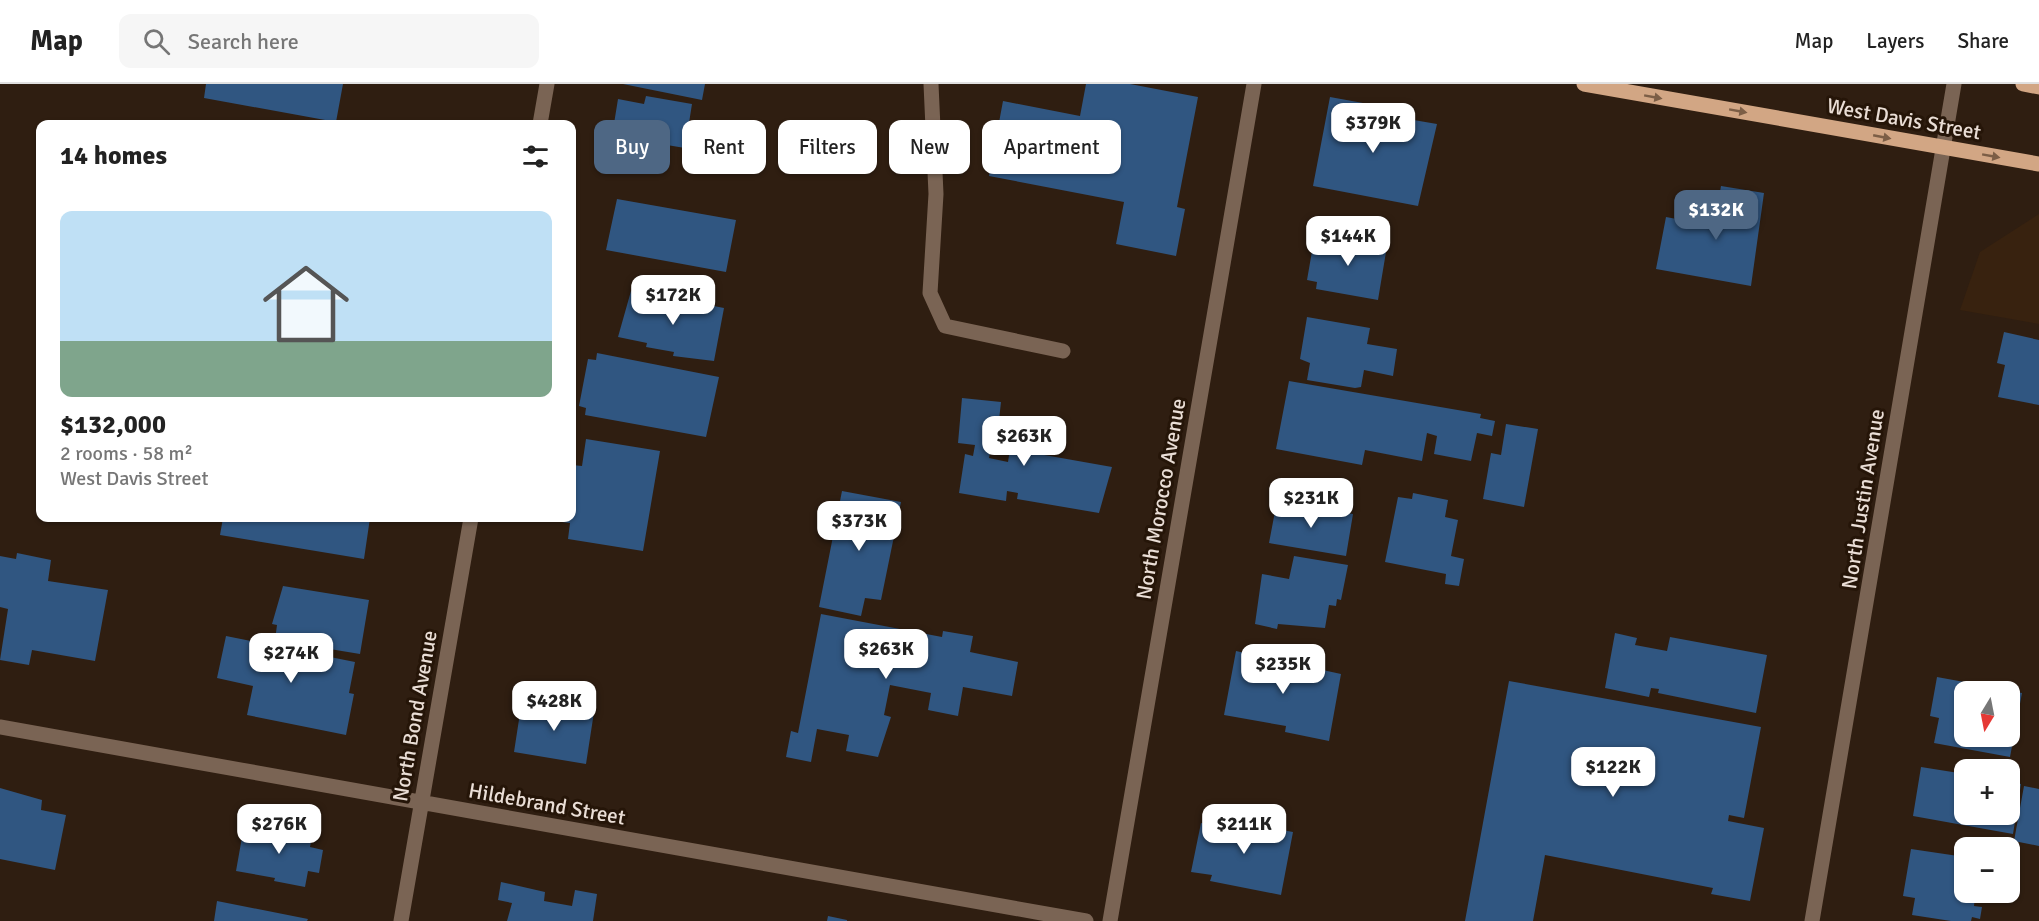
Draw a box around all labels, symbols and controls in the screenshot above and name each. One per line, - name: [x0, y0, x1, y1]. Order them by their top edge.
- search box: [119, 14, 539, 68]
- text: Map: [30, 24, 83, 58]
- icon: search: [140, 25, 173, 58]
- text: Search here: [188, 28, 299, 55]
- text: Map: [1795, 28, 1833, 54]
- text: Layers: [1866, 28, 1924, 54]
- text: Share: [1957, 28, 2009, 54]
- one-way arrow: [1643, 92, 1662, 101]
- street label: West Davis Street: [1825, 93, 1983, 145]
- pin: $379K: [1331, 103, 1415, 154]
- one-way arrow: [1728, 107, 1747, 116]
- text: $379K: [1345, 110, 1401, 135]
- chip: Buy: [594, 120, 670, 174]
- chip: Rent: [682, 120, 766, 174]
- chip: Filters: [778, 120, 877, 174]
- chip: New: [889, 120, 970, 174]
- chip: Apartment: [982, 120, 1121, 174]
- one-way arrow: [1873, 132, 1892, 141]
- text: 14 homes: [60, 140, 167, 172]
- icon: filters: [519, 140, 552, 173]
- one-way arrow: [1982, 152, 2001, 161]
- pin: $132K: [1674, 190, 1758, 241]
- text: $132K: [1688, 197, 1744, 222]
- pin: $144K: [1306, 216, 1390, 267]
- text: $144K: [1320, 223, 1376, 248]
- icon: home: [252, 250, 360, 358]
- pin: $172K: [631, 275, 715, 326]
- text: $172K: [645, 282, 701, 307]
- street label: North Morocco Avenue: [1131, 396, 1191, 602]
- street label: North Justin Avenue: [1836, 407, 1890, 591]
- text: $132,000: [60, 409, 166, 441]
- pin: $263K: [982, 416, 1066, 467]
- text: $263K: [996, 423, 1052, 448]
- text: 2 rooms · 58 m²: [60, 441, 193, 466]
- text: West Davis Street: [60, 466, 209, 491]
- pin: $231K: [1269, 478, 1353, 529]
- text: $231K: [1283, 485, 1339, 510]
- pin: $373K: [817, 501, 901, 552]
- text: $373K: [831, 508, 887, 533]
- street label: North Bond Avenue: [387, 628, 443, 804]
- pin: $263K: [844, 629, 928, 680]
- pin: $274K: [249, 633, 333, 684]
- text: $263K: [858, 636, 914, 661]
- text: $274K: [263, 640, 319, 665]
- pin: $235K: [1241, 644, 1325, 695]
- text: $235K: [1255, 651, 1311, 676]
- pin: $428K: [512, 681, 596, 732]
- north arrow: [1954, 681, 2020, 747]
- map controls: [1954, 681, 2020, 903]
- text: $428K: [526, 688, 582, 713]
- pin: $122K: [1571, 747, 1655, 798]
- text: $122K: [1585, 754, 1641, 779]
- button: +: [1954, 759, 2020, 825]
- street label: Hildebrand Street: [467, 777, 627, 831]
- pin: $276K: [237, 804, 321, 855]
- pin: $211K: [1202, 804, 1286, 855]
- text: $276K: [251, 811, 307, 836]
- text: $211K: [1216, 811, 1272, 836]
- button: −: [1954, 837, 2020, 903]

